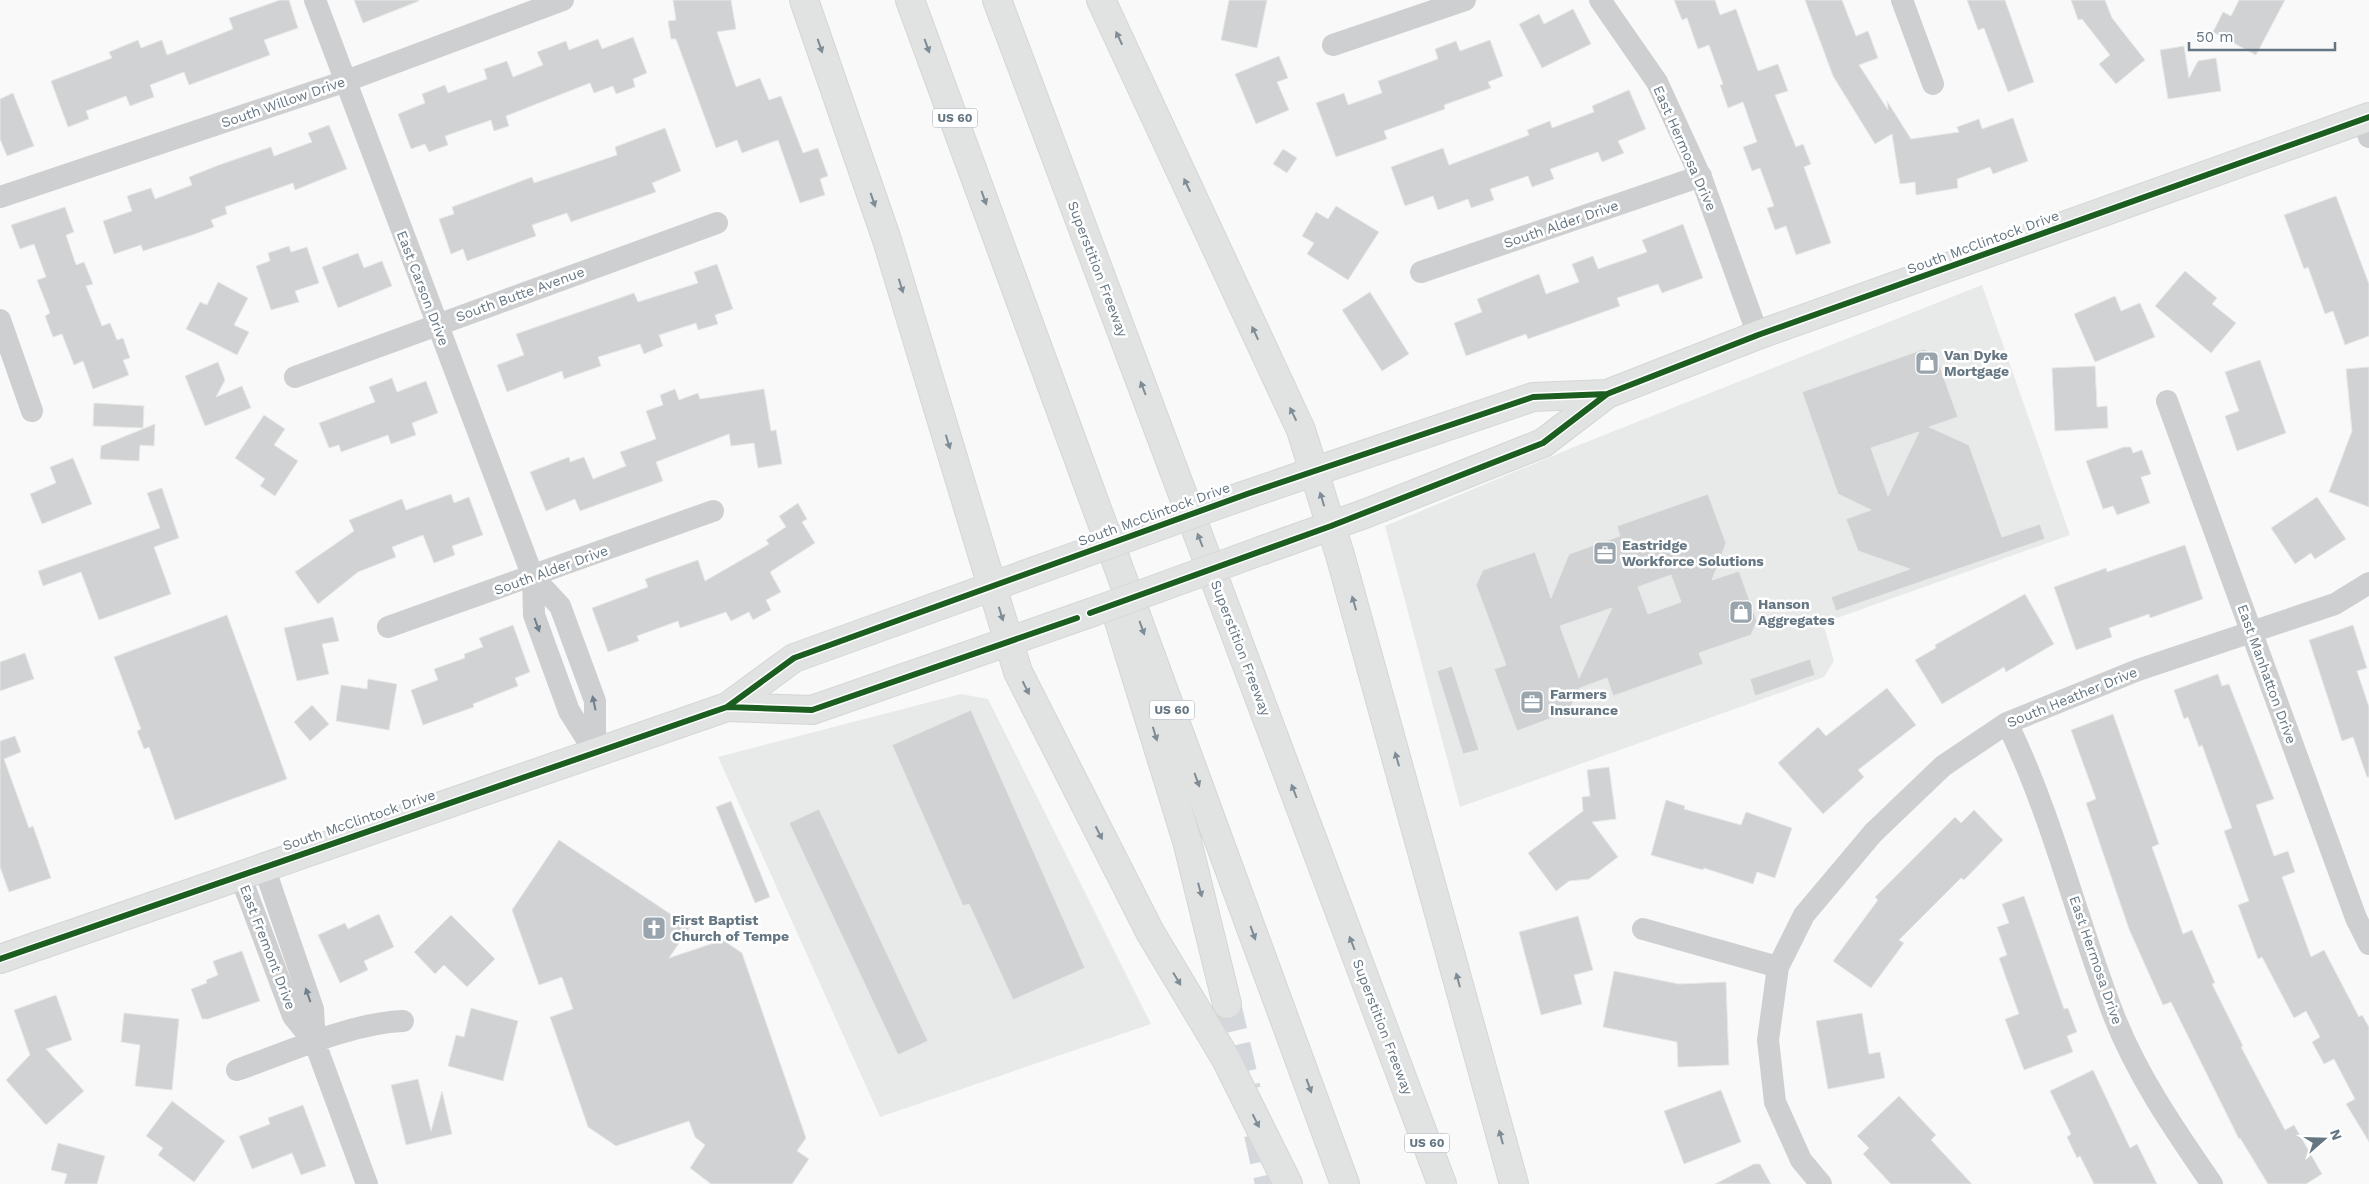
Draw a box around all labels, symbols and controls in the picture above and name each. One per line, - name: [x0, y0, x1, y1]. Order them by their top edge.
- scale bar: [2189, 20, 2335, 52]
- text: 50 m: [2196, 28, 2233, 46]
- one-way arrow: [1114, 31, 1122, 45]
- one-way arrow: [924, 38, 932, 53]
- one-way arrow: [816, 39, 824, 54]
- street label: South Willow Drive: [219, 73, 347, 131]
- street label: East Hermosa Drive: [1650, 83, 1720, 213]
- road number: US 60: [932, 109, 978, 128]
- one-way arrow: [1182, 178, 1190, 192]
- one-way arrow: [980, 191, 988, 206]
- one-way arrow: [870, 192, 877, 207]
- street label: South Alder Drive: [1502, 197, 1620, 251]
- street label: Superstition Freeway: [1065, 199, 1132, 340]
- street label: South McClintock Drive: [1905, 207, 2061, 277]
- street label: East Carson Drive: [394, 228, 452, 348]
- street label: South Butte Avenue: [453, 263, 587, 325]
- one-way arrow: [898, 279, 906, 294]
- one-way arrow: [1250, 326, 1258, 340]
- place label: Van Dyke Mortgage: [1944, 347, 2009, 379]
- shop icon: Van Dyke Mortgage: [1914, 350, 1940, 376]
- one-way arrow: [1139, 380, 1147, 395]
- one-way arrow: [1289, 406, 1297, 421]
- one-way arrow: [944, 435, 952, 450]
- street label: South McClintock Drive: [1076, 479, 1232, 549]
- one-way arrow: [1318, 491, 1326, 506]
- one-way arrow: [1196, 532, 1204, 547]
- place label: Eastridge Workforce Solutions: [1622, 537, 1764, 569]
- office icon: Eastridge Workforce Solutions: [1592, 540, 1618, 566]
- street label: South Alder Drive: [492, 542, 610, 598]
- street label: Superstition Freeway: [1208, 578, 1275, 719]
- one-way arrow: [1349, 595, 1357, 610]
- place label: Hanson Aggregates: [1758, 596, 1835, 628]
- shop icon: Hanson Aggregates: [1728, 599, 1754, 625]
- street label: East Manhatton Drive: [2234, 602, 2300, 746]
- one-way arrow: [998, 607, 1006, 622]
- one-way arrow: [534, 617, 541, 632]
- one-way arrow: [1139, 620, 1146, 635]
- street label: South Heather Drive: [2005, 664, 2139, 730]
- one-way arrow: [1022, 681, 1030, 695]
- place label: Farmers Insurance: [1550, 686, 1618, 718]
- office icon: Farmers Insurance: [1519, 689, 1545, 715]
- one-way arrow: [590, 696, 598, 711]
- road number: US 60: [1150, 700, 1194, 720]
- one-way arrow: [1151, 727, 1159, 742]
- one-way arrow: [1393, 752, 1401, 767]
- one-way arrow: [1193, 773, 1201, 788]
- one-way arrow: [1290, 783, 1298, 798]
- street label: South McClintock Drive: [281, 786, 437, 854]
- one-way arrow: [1095, 826, 1103, 840]
- street label: East Fremont Drive: [237, 882, 299, 1012]
- one-way arrow: [1196, 882, 1204, 897]
- street label: East Hermosa Drive: [2066, 893, 2126, 1027]
- place label: First Baptist Church of Tempe: [672, 912, 789, 944]
- church icon: First Baptist Church of Tempe: [641, 915, 667, 941]
- one-way arrow: [1249, 926, 1257, 941]
- one-way arrow: [1348, 935, 1356, 950]
- street label: Superstition Freeway: [1350, 957, 1417, 1098]
- one-way arrow: [1173, 972, 1182, 985]
- one-way arrow: [1454, 973, 1462, 988]
- one-way arrow: [304, 987, 312, 1002]
- one-way arrow: [1306, 1078, 1313, 1093]
- one-way arrow: [1252, 1114, 1260, 1128]
- north arrow: [2299, 1114, 2349, 1164]
- text: N: [2327, 1127, 2346, 1142]
- one-way arrow: [1497, 1129, 1505, 1144]
- road number: US 60: [1404, 1134, 1450, 1152]

